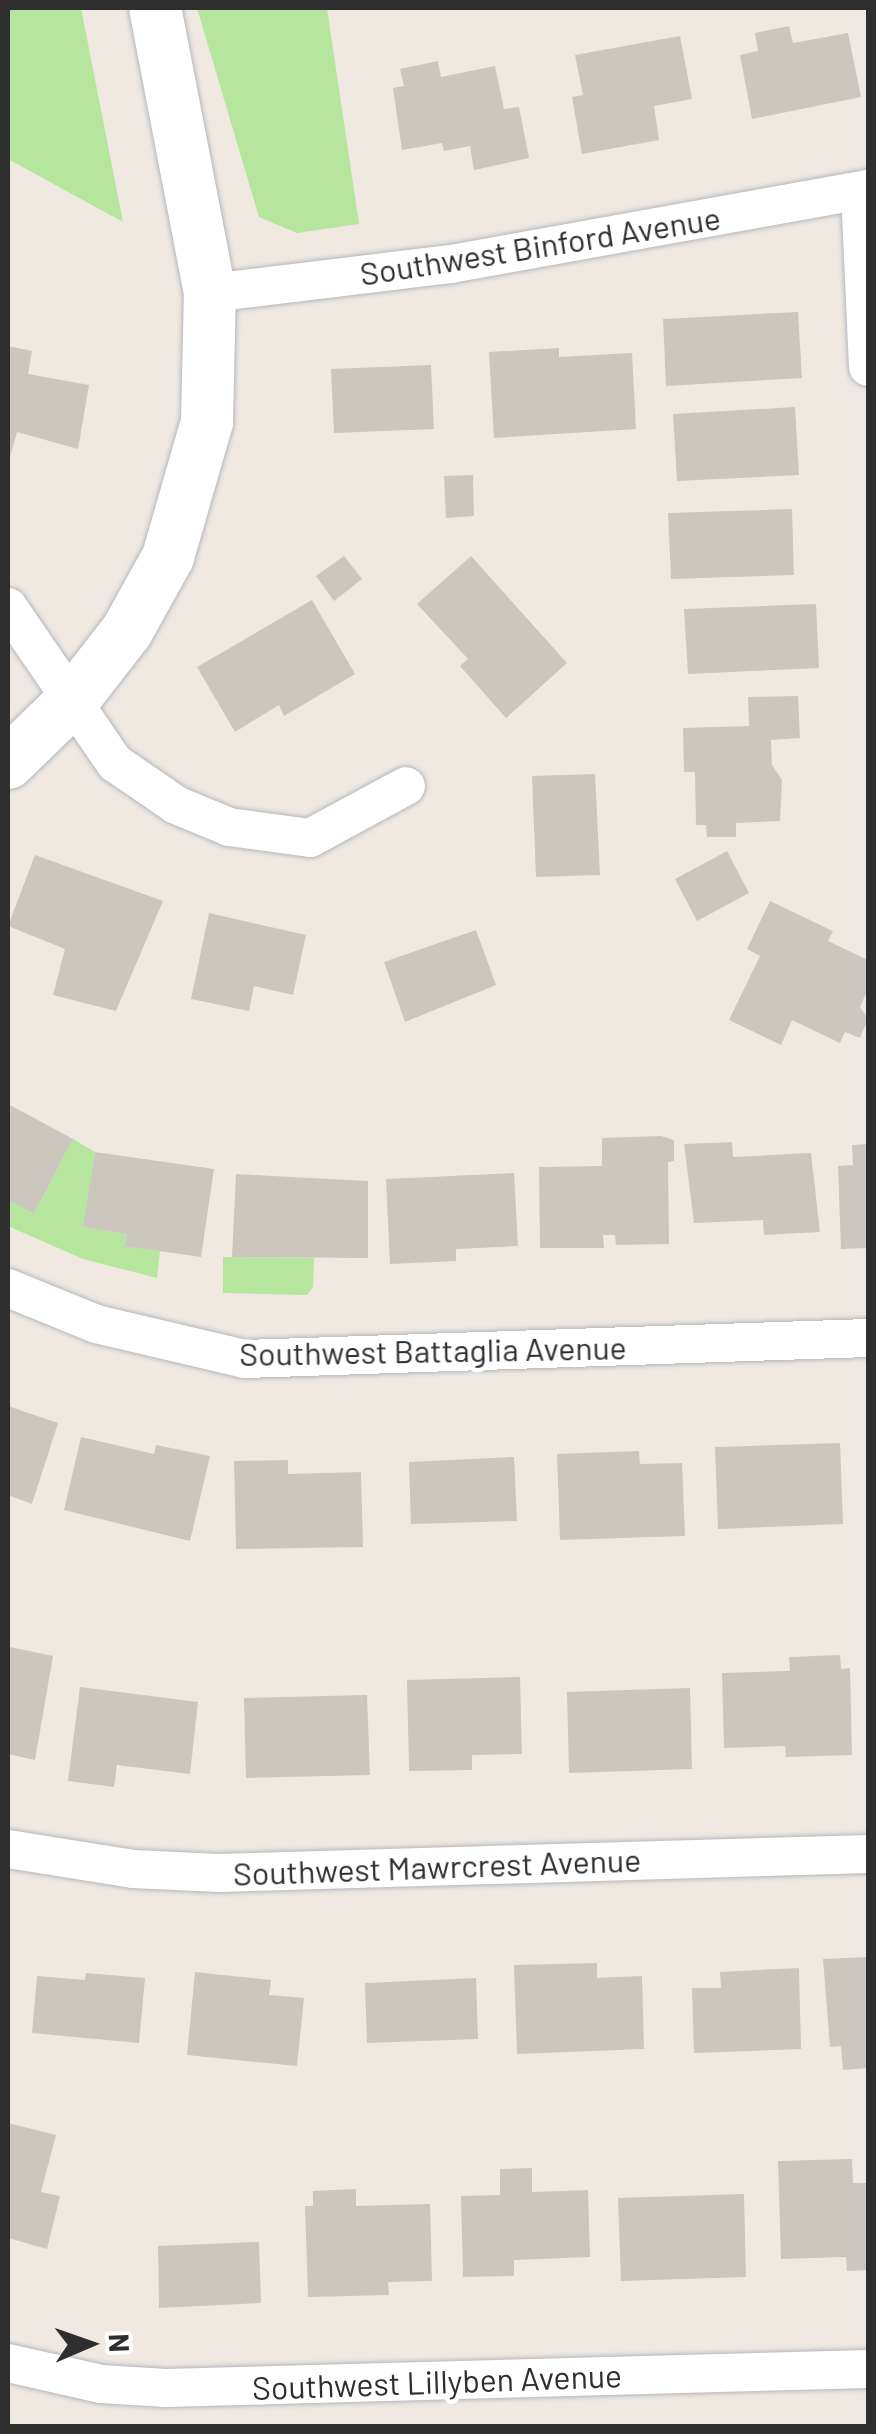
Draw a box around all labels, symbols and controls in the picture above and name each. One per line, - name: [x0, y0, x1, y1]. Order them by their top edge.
- street label: Southwest Binford Avenue: [357, 198, 723, 292]
- street label: Southwest Battaglia Avenue: [239, 1327, 627, 1373]
- street label: Southwest Mawrcrest Avenue: [232, 1840, 642, 1892]
- north arrow: [40, 2294, 140, 2394]
- text: N: [103, 2333, 137, 2353]
- street label: Southwest Lillyben Avenue: [251, 2355, 623, 2407]

